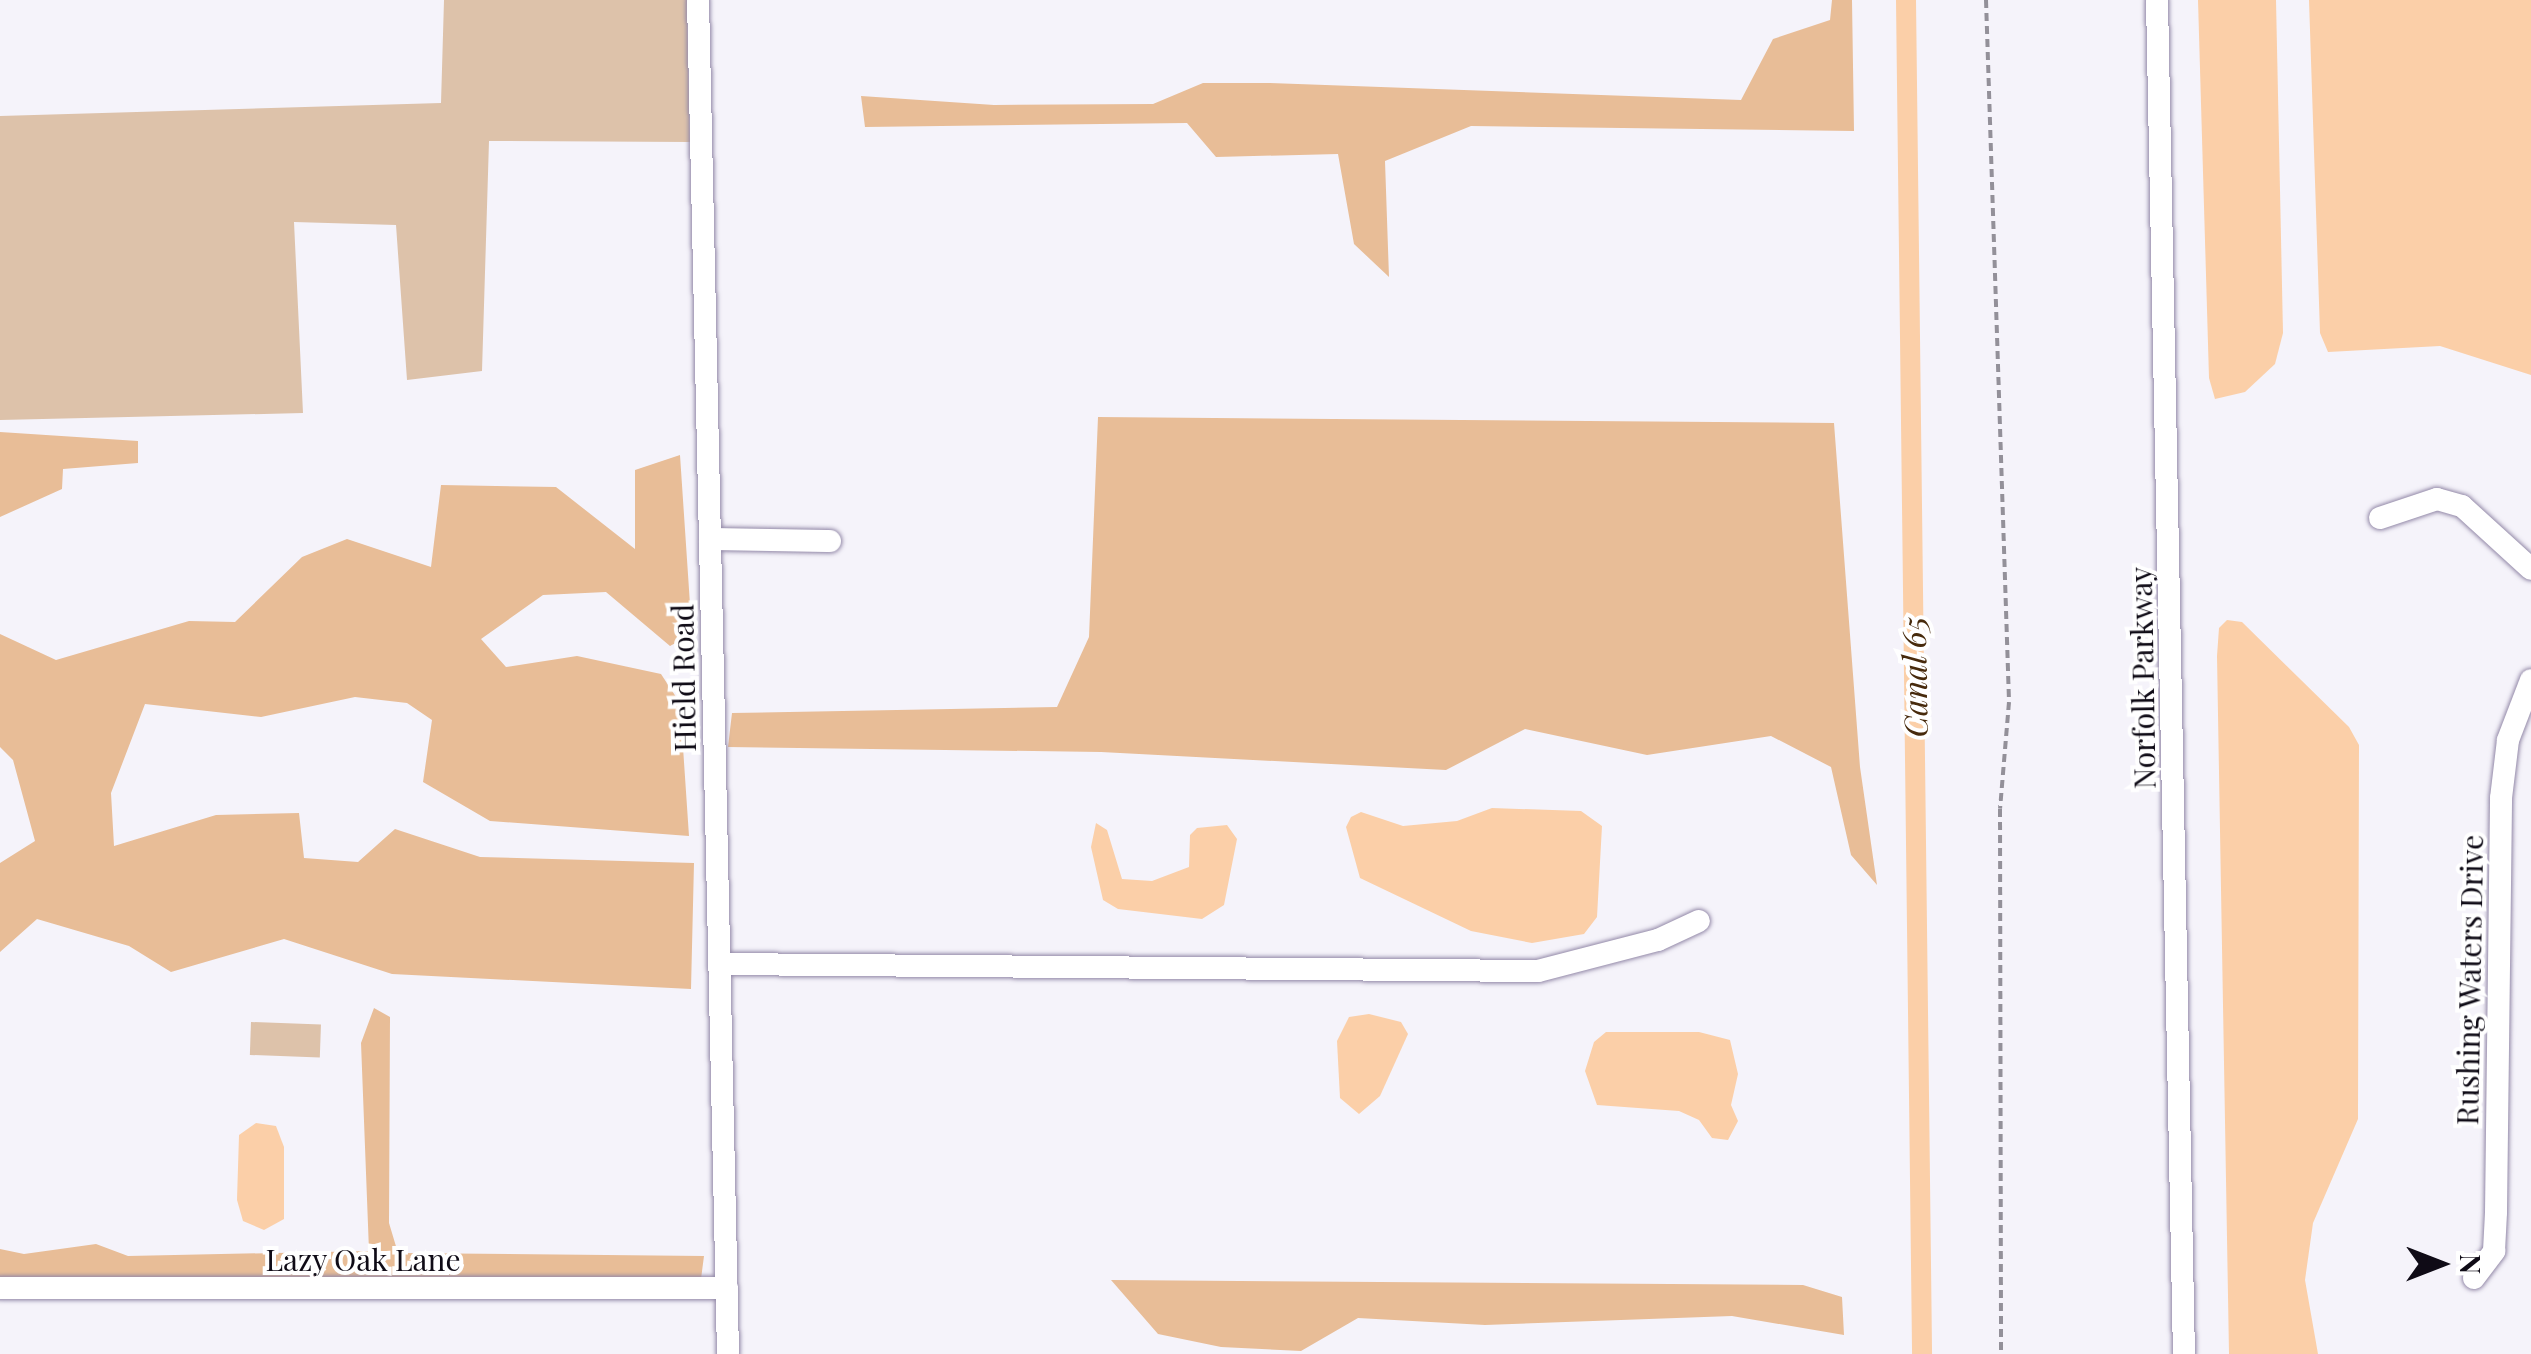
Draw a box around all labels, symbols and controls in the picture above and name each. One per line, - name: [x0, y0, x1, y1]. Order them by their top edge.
- street label: Norfolk Parkway: [2122, 566, 2162, 790]
- street label: Hield Road: [664, 604, 702, 752]
- water label: Canal 65: [1894, 616, 1934, 738]
- street label: Rushing Waters Drive: [2448, 834, 2490, 1126]
- north arrow: [2391, 1214, 2491, 1314]
- street label: Lazy Oak Lane: [265, 1241, 461, 1277]
- text: N: [2453, 1254, 2490, 1274]

